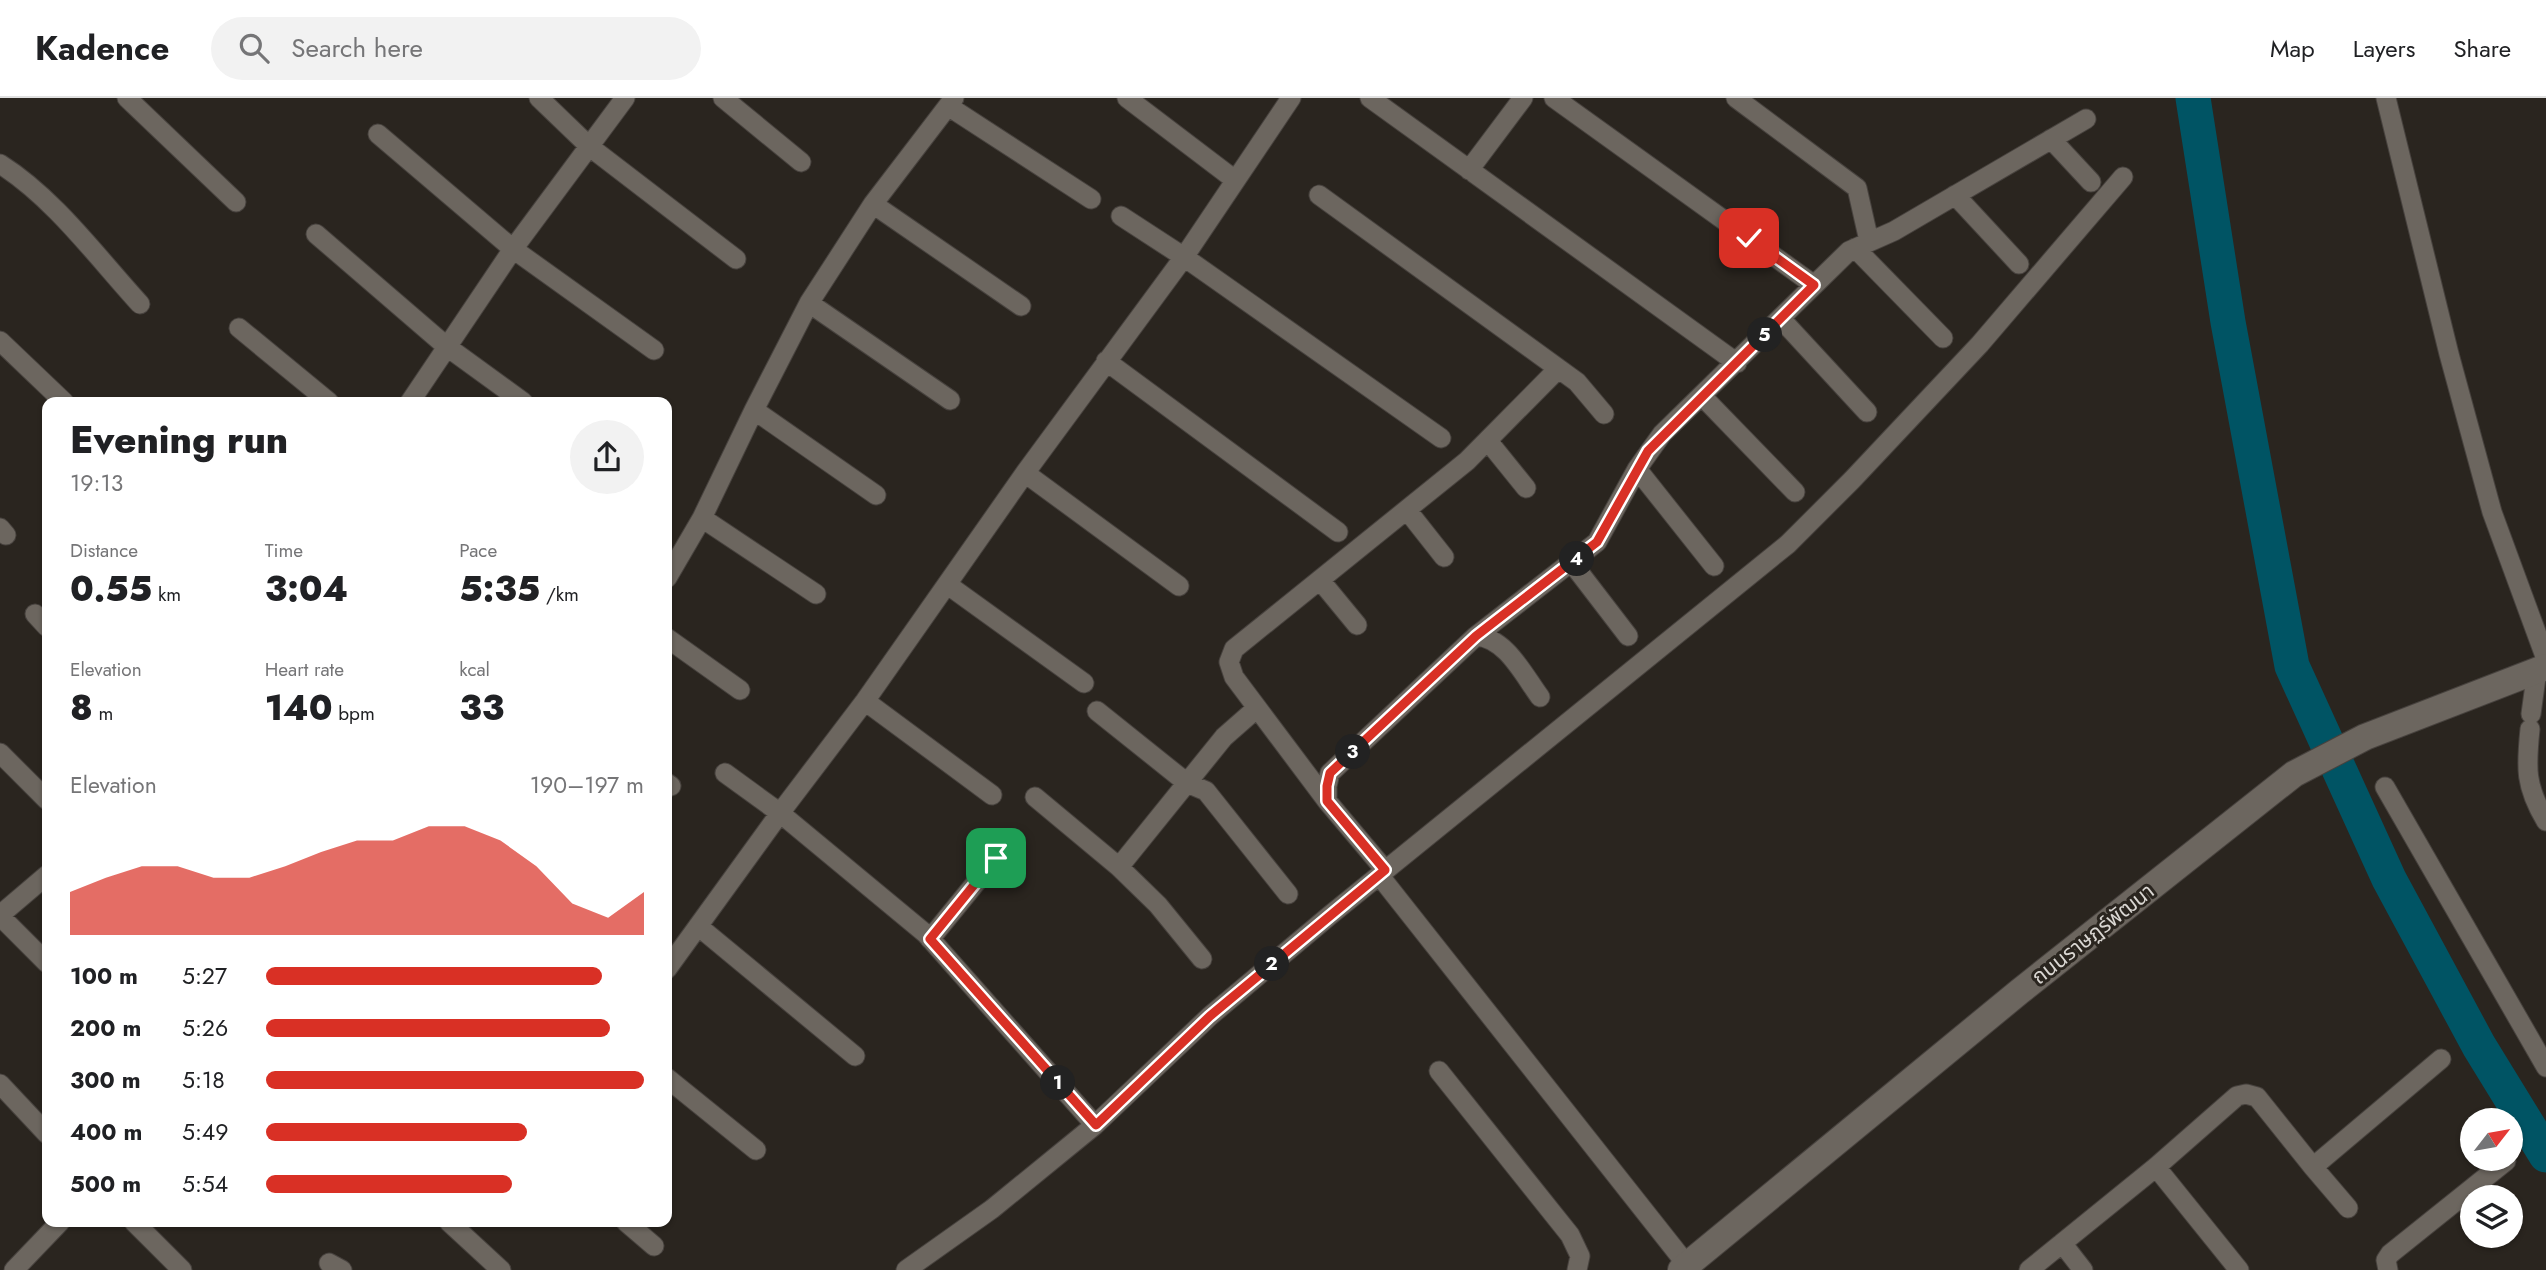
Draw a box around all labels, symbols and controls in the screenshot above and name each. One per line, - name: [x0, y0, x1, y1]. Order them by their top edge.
- search box: [211, 17, 701, 80]
- text: Kadence: [35, 25, 169, 72]
- icon: search: [235, 29, 273, 67]
- text: Search here: [291, 29, 423, 67]
- text: Map: [2270, 31, 2315, 66]
- text: Layers: [2353, 31, 2415, 66]
- text: Share: [2453, 31, 2511, 66]
- pin: [1719, 208, 1779, 268]
- icon: check: [1730, 219, 1768, 257]
- pin: 5: [1748, 317, 1782, 352]
- text: 5: [1758, 321, 1771, 348]
- text: Evening run: [70, 412, 288, 467]
- button: share: [570, 420, 644, 494]
- text: 19:13: [70, 466, 123, 500]
- text: Distance: [70, 537, 138, 564]
- text: Time: [265, 537, 303, 564]
- text: Pace: [459, 537, 497, 564]
- pin: 4: [1560, 542, 1594, 576]
- text: 4: [1570, 545, 1583, 572]
- text: 0.55: [70, 564, 152, 614]
- text: 3:04: [265, 564, 348, 614]
- text: 5:35: [459, 564, 540, 614]
- text: km: [152, 581, 181, 608]
- text: /km: [540, 581, 579, 608]
- text: Elevation: [70, 656, 142, 683]
- text: Heart rate: [265, 656, 344, 683]
- text: kcal: [459, 656, 490, 683]
- text: 8: [70, 683, 93, 733]
- text: 140: [265, 683, 333, 733]
- text: 33: [459, 683, 504, 733]
- text: m: [93, 700, 113, 727]
- text: bpm: [333, 700, 375, 727]
- pin: 3: [1336, 734, 1370, 770]
- text: 3: [1347, 738, 1358, 765]
- text: Elevation: [70, 768, 157, 802]
- text: 190–197 m: [530, 768, 644, 802]
- pin: [966, 828, 1026, 888]
- icon: arrive: [977, 839, 1015, 877]
- street label: ถนนราษฏร์พัฒนา: [2025, 876, 2161, 992]
- pin: 2: [1254, 946, 1290, 982]
- text: 2: [1265, 950, 1278, 977]
- text: 100 m: [70, 959, 138, 993]
- text: 5:27: [182, 959, 227, 993]
- text: 200 m: [70, 1011, 141, 1045]
- text: 5:26: [182, 1011, 228, 1045]
- text: 300 m: [70, 1063, 141, 1097]
- text: 5:18: [182, 1063, 225, 1097]
- pin: 1: [1040, 1066, 1076, 1100]
- text: 1: [1053, 1069, 1062, 1096]
- north arrow: [2460, 1108, 2524, 1171]
- map controls: [2460, 1108, 2523, 1248]
- text: 400 m: [70, 1115, 142, 1149]
- text: 5:49: [182, 1115, 229, 1149]
- text: 500 m: [70, 1167, 141, 1201]
- text: 5:54: [182, 1167, 228, 1201]
- button: layers: [2460, 1185, 2523, 1248]

